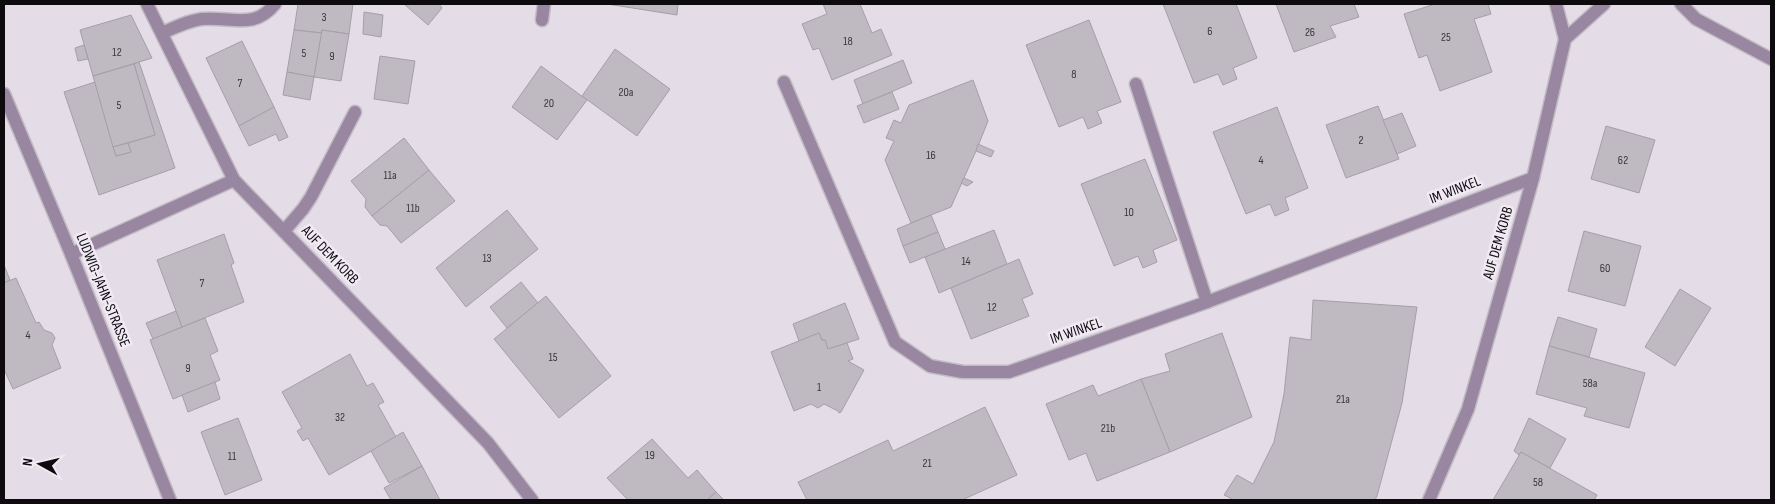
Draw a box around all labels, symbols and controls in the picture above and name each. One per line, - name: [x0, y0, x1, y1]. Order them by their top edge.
- house number: 3: [321, 10, 327, 25]
- house number: 6: [1207, 24, 1213, 39]
- house number: 26: [1305, 25, 1315, 40]
- house number: 25: [1441, 30, 1451, 45]
- house number: 18: [843, 34, 853, 49]
- house number: 12: [112, 45, 122, 60]
- house number: 5: [302, 46, 307, 61]
- house number: 9: [329, 49, 335, 64]
- house number: 8: [1071, 67, 1077, 82]
- house number: 7: [238, 76, 243, 91]
- house number: 20a: [619, 85, 634, 100]
- house number: 20: [544, 96, 554, 111]
- house number: 5: [117, 98, 122, 113]
- house number: 2: [1359, 133, 1364, 148]
- house number: 16: [926, 148, 936, 163]
- house number: 4: [1258, 153, 1264, 168]
- house number: 62: [1618, 153, 1628, 168]
- house number: 11a: [383, 168, 397, 183]
- street label: IM WINKEL: [1427, 171, 1484, 208]
- house number: 11b: [406, 201, 420, 216]
- street label: AUF DEM KORB: [1478, 204, 1517, 282]
- house number: 10: [1124, 205, 1134, 220]
- street label: AUF DEM KORB: [297, 221, 363, 289]
- street label: LUDWIG-JAHN-STRASSE: [72, 230, 134, 350]
- house number: 13: [482, 251, 492, 266]
- house number: 14: [961, 254, 971, 269]
- house number: 60: [1600, 261, 1610, 276]
- house number: 7: [200, 276, 205, 291]
- house number: 12: [987, 300, 997, 315]
- street label: IM WINKEL: [1048, 313, 1105, 349]
- house number: 4: [25, 328, 31, 343]
- house number: 15: [548, 350, 558, 365]
- house number: 9: [185, 361, 191, 376]
- house number: 58a: [1583, 376, 1598, 391]
- house number: 1: [817, 380, 822, 395]
- house number: 21a: [1336, 392, 1350, 407]
- house number: 32: [335, 410, 345, 425]
- house number: 21b: [1101, 421, 1115, 436]
- north arrow: [15, 439, 65, 489]
- house number: 19: [645, 448, 655, 463]
- house number: 11: [228, 449, 237, 464]
- house number: 21: [922, 456, 932, 471]
- text: N: [19, 457, 37, 467]
- house number: 58: [1533, 475, 1543, 490]

